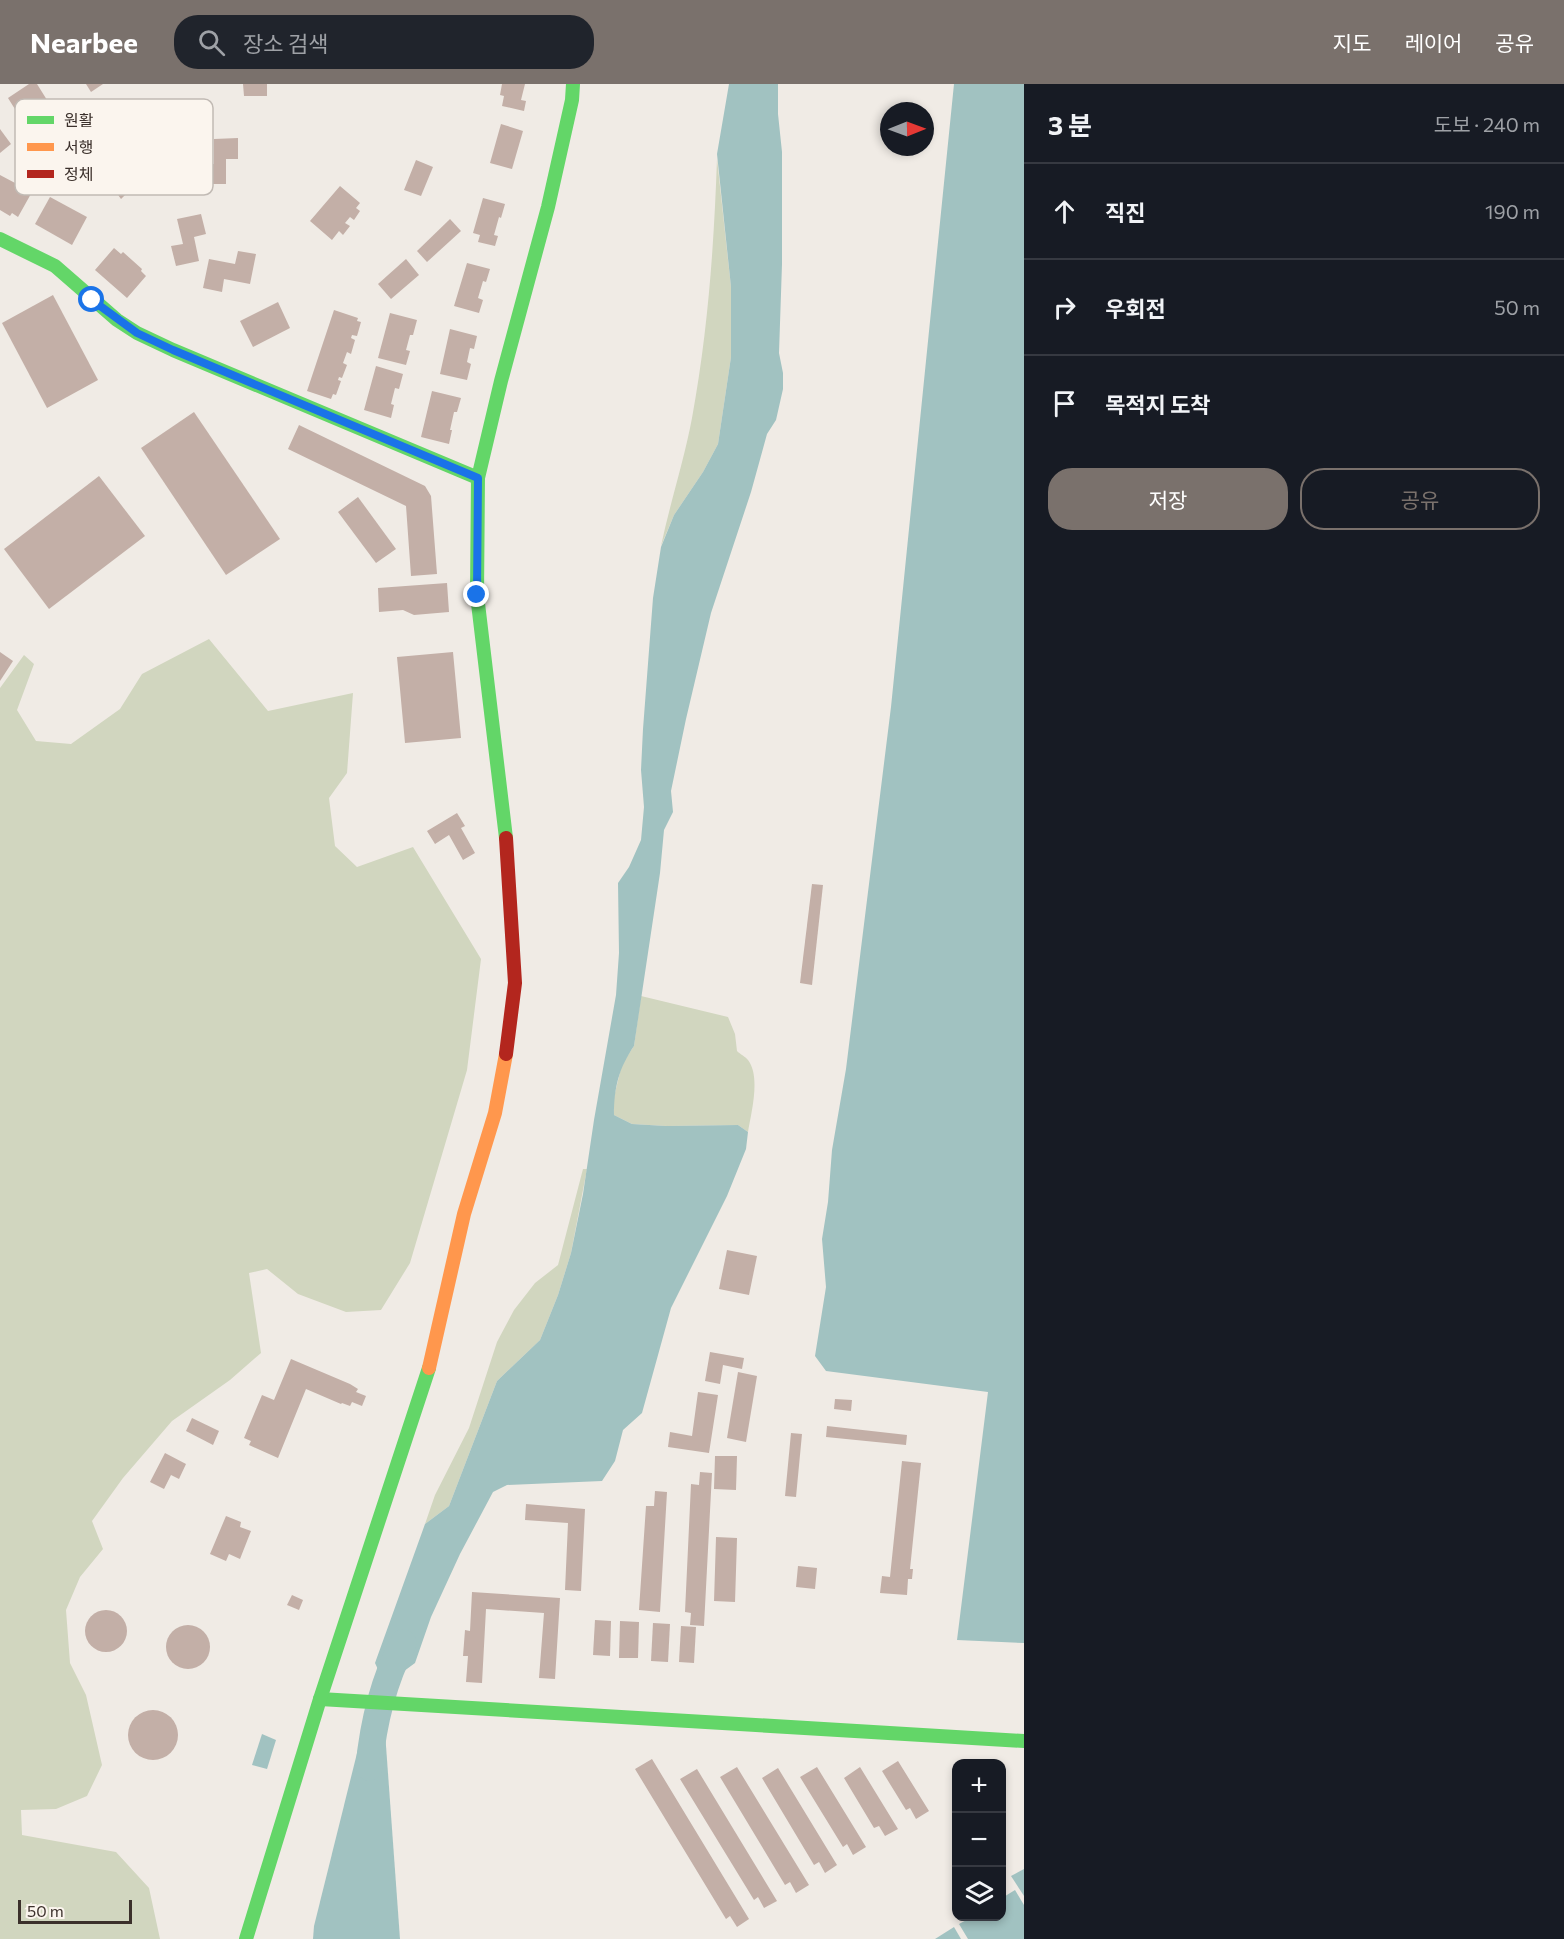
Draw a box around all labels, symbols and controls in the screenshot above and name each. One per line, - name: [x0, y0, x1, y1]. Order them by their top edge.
- search box: [174, 15, 594, 69]
- text: Nearbee: [30, 25, 138, 59]
- icon: search: [195, 26, 228, 59]
- text: 장소 검색: [243, 30, 328, 57]
- text: 지도: [1333, 30, 1371, 55]
- text: 레이어: [1404, 30, 1462, 55]
- text: 공유: [1495, 30, 1534, 55]
- legend: [15, 99, 213, 195]
- north arrow: [880, 102, 934, 156]
- text: 3 분: [1048, 109, 1092, 140]
- text: 원활: [64, 110, 94, 129]
- text: 도보 · 240 m: [1434, 112, 1540, 136]
- text: 서행: [64, 137, 93, 156]
- text: 정체: [64, 164, 93, 183]
- icon: ahead: [1048, 195, 1081, 228]
- text: 직진: [1105, 199, 1145, 226]
- text: 190 m: [1485, 199, 1540, 223]
- route start: [78, 286, 104, 312]
- icon: right: [1048, 291, 1081, 324]
- text: 우회전: [1105, 295, 1166, 322]
- text: 50 m: [1494, 295, 1540, 319]
- icon: arrive: [1048, 387, 1081, 420]
- text: 목적지 도착: [1105, 391, 1210, 418]
- button: 저장: [1048, 468, 1288, 530]
- button: 공유: [1300, 468, 1540, 530]
- route end: [463, 581, 489, 607]
- map controls: [952, 1759, 1006, 1921]
- button: +: [952, 1759, 1006, 1813]
- button: −: [952, 1813, 1006, 1867]
- button: layers: [952, 1867, 1006, 1921]
- scale bar: [18, 1897, 132, 1924]
- text: 50 m: [27, 1901, 64, 1920]

